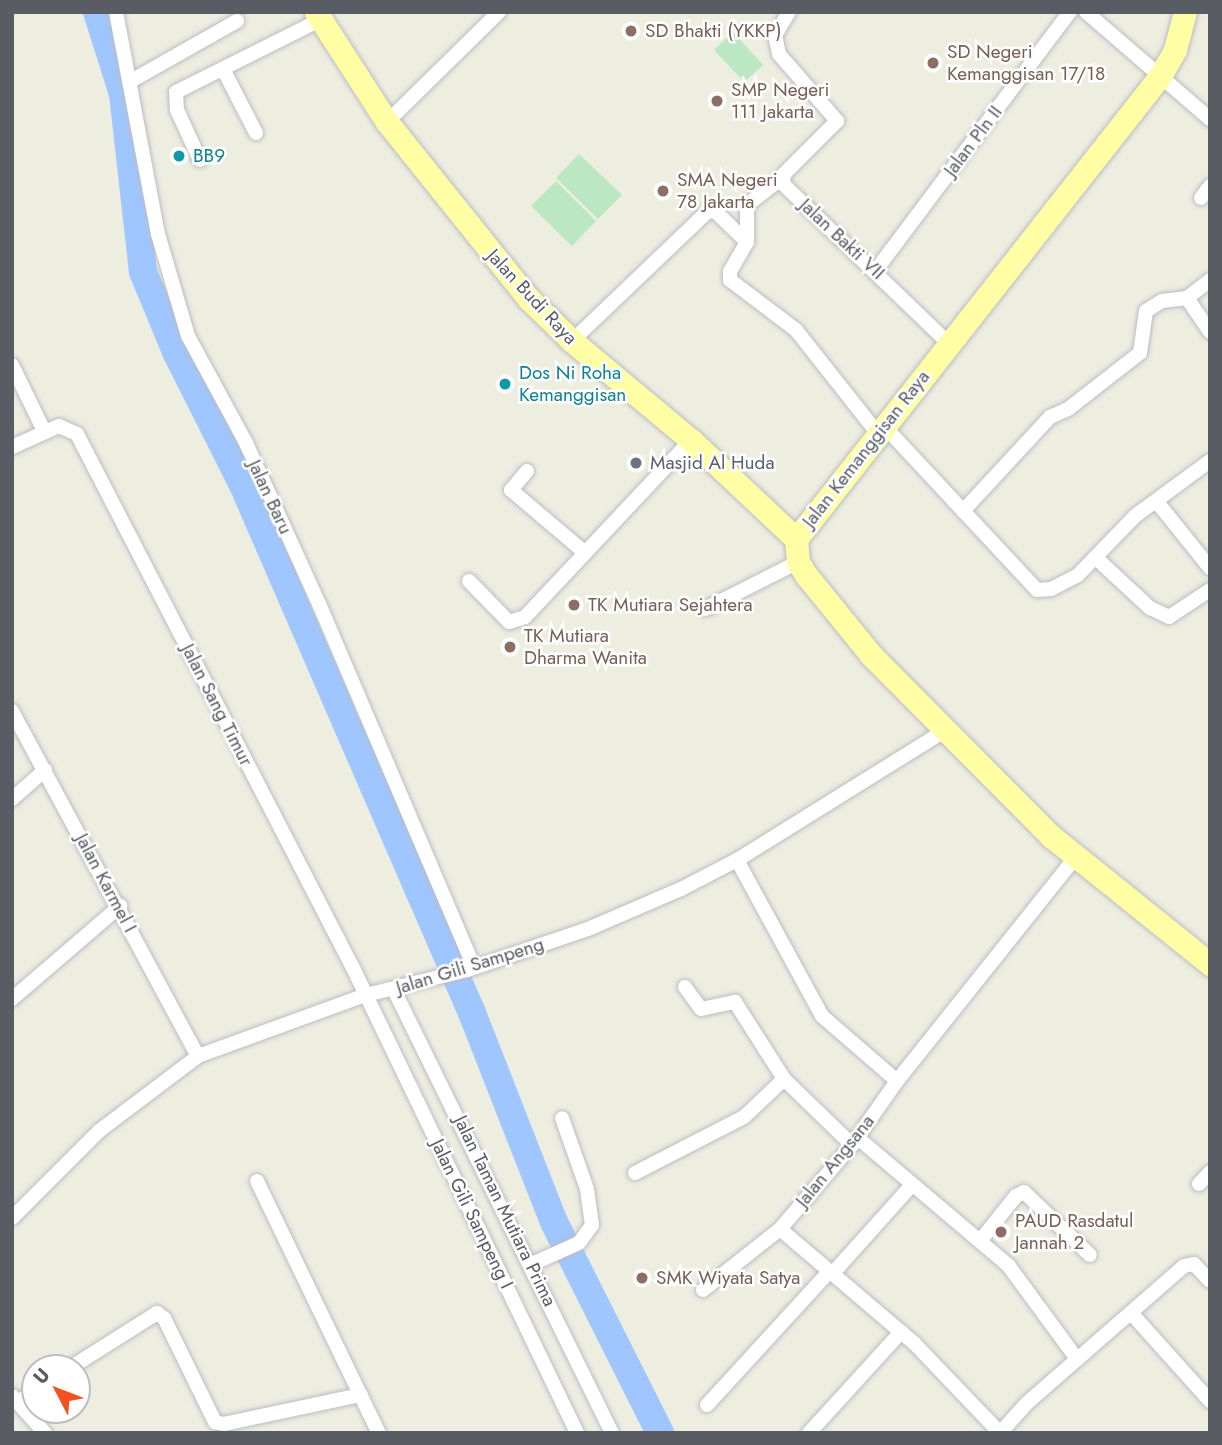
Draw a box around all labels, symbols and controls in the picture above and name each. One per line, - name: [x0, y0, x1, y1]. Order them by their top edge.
- place label: SD Bhakti (YKKP): [645, 20, 782, 42]
- marker: SD Bhakti (YKKP): [623, 23, 639, 39]
- place label: SD Negeri Kemanggisan 17/18: [947, 41, 1105, 85]
- marker: SD Negeri Kemanggisan 17/18: [925, 55, 941, 71]
- place label: SMP Negeri 111 Jakarta: [731, 79, 829, 123]
- marker: SMP Negeri 111 Jakarta: [709, 93, 725, 109]
- street label: Jalan Pln II: [939, 101, 1007, 181]
- place label: BB9: [193, 145, 225, 167]
- marker: BB9: [171, 148, 187, 164]
- place label: SMA Negeri 78 Jakarta: [677, 169, 778, 213]
- marker: SMA Negeri 78 Jakarta: [655, 183, 671, 199]
- street label: Jalan Bakti VII: [795, 194, 889, 284]
- street label: Jalan Budi Raya: [482, 245, 582, 349]
- place label: Dos Ni Roha Kemanggisan: [519, 362, 626, 406]
- street label: Jalan Kemanggisan Raya: [798, 366, 934, 532]
- marker: Dos Ni Roha Kemanggisan: [497, 376, 513, 392]
- place label: Masjid Al Huda: [650, 452, 775, 474]
- marker: Masjid Al Huda: [628, 455, 644, 471]
- street label: Jalan Baru: [243, 456, 297, 538]
- place label: TK Mutiara Sejahtera: [588, 594, 753, 616]
- marker: TK Mutiara Sejahtera: [566, 597, 582, 613]
- place label: TK Mutiara Dharma Wanita: [524, 625, 647, 669]
- marker: TK Mutiara Dharma Wanita: [502, 639, 518, 655]
- street label: Jalan Sang Timur: [176, 640, 258, 770]
- street label: Jalan Karmel I: [70, 830, 142, 936]
- street label: Jalan Gili Sampeng: [393, 933, 547, 999]
- street label: Jalan Angsana: [791, 1110, 879, 1212]
- street label: Jalan Taman Mutiara Prima: [449, 1112, 561, 1310]
- street label: Jalan Gili Sampeng I: [426, 1135, 518, 1293]
- place label: PAUD Rasdatul Jannah 2: [1015, 1210, 1133, 1254]
- marker: PAUD Rasdatul Jannah 2: [993, 1224, 1009, 1240]
- place label: SMK Wiyata Satya: [656, 1267, 800, 1289]
- marker: SMK Wiyata Satya: [634, 1270, 650, 1286]
- north arrow: [21, 1354, 91, 1424]
- text: U: [27, 1362, 56, 1390]

